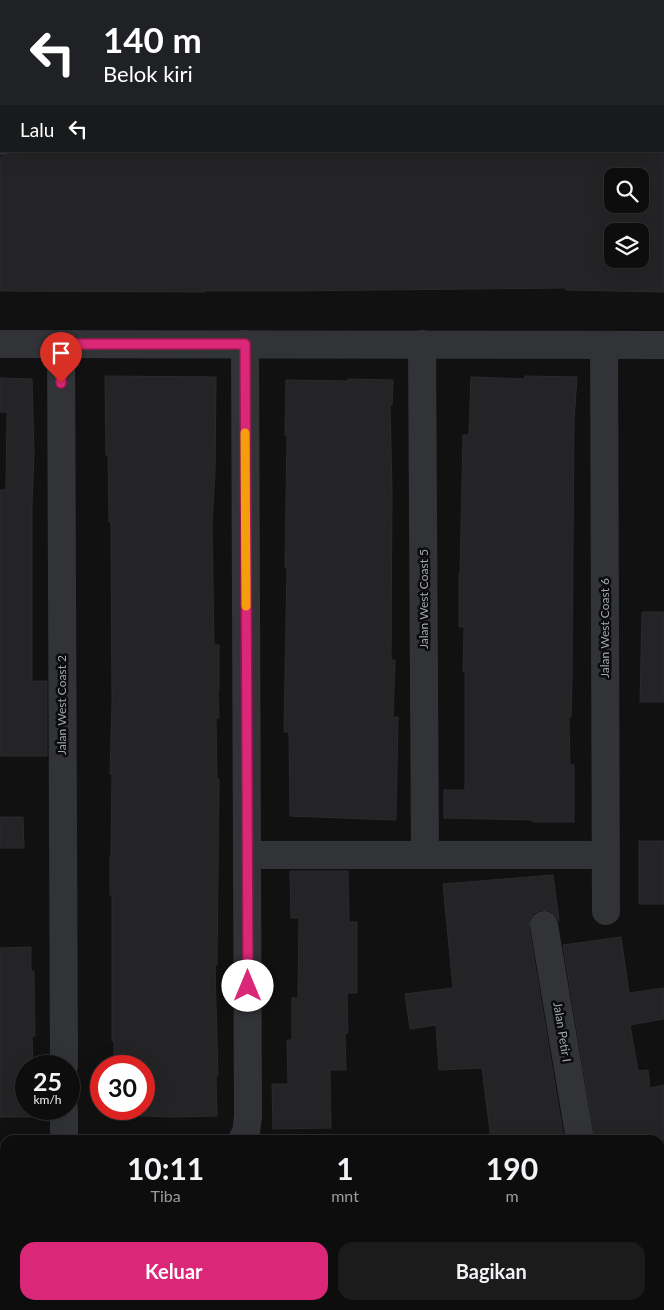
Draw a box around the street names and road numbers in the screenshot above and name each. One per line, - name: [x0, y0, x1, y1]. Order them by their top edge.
- street label: Jalan West Coast 5: [416, 549, 431, 649]
- street label: Jalan West Coast 6: [597, 578, 612, 678]
- street label: Jalan West Coast 2: [54, 655, 69, 755]
- street label: Jalan Petir I: [550, 1001, 575, 1063]

